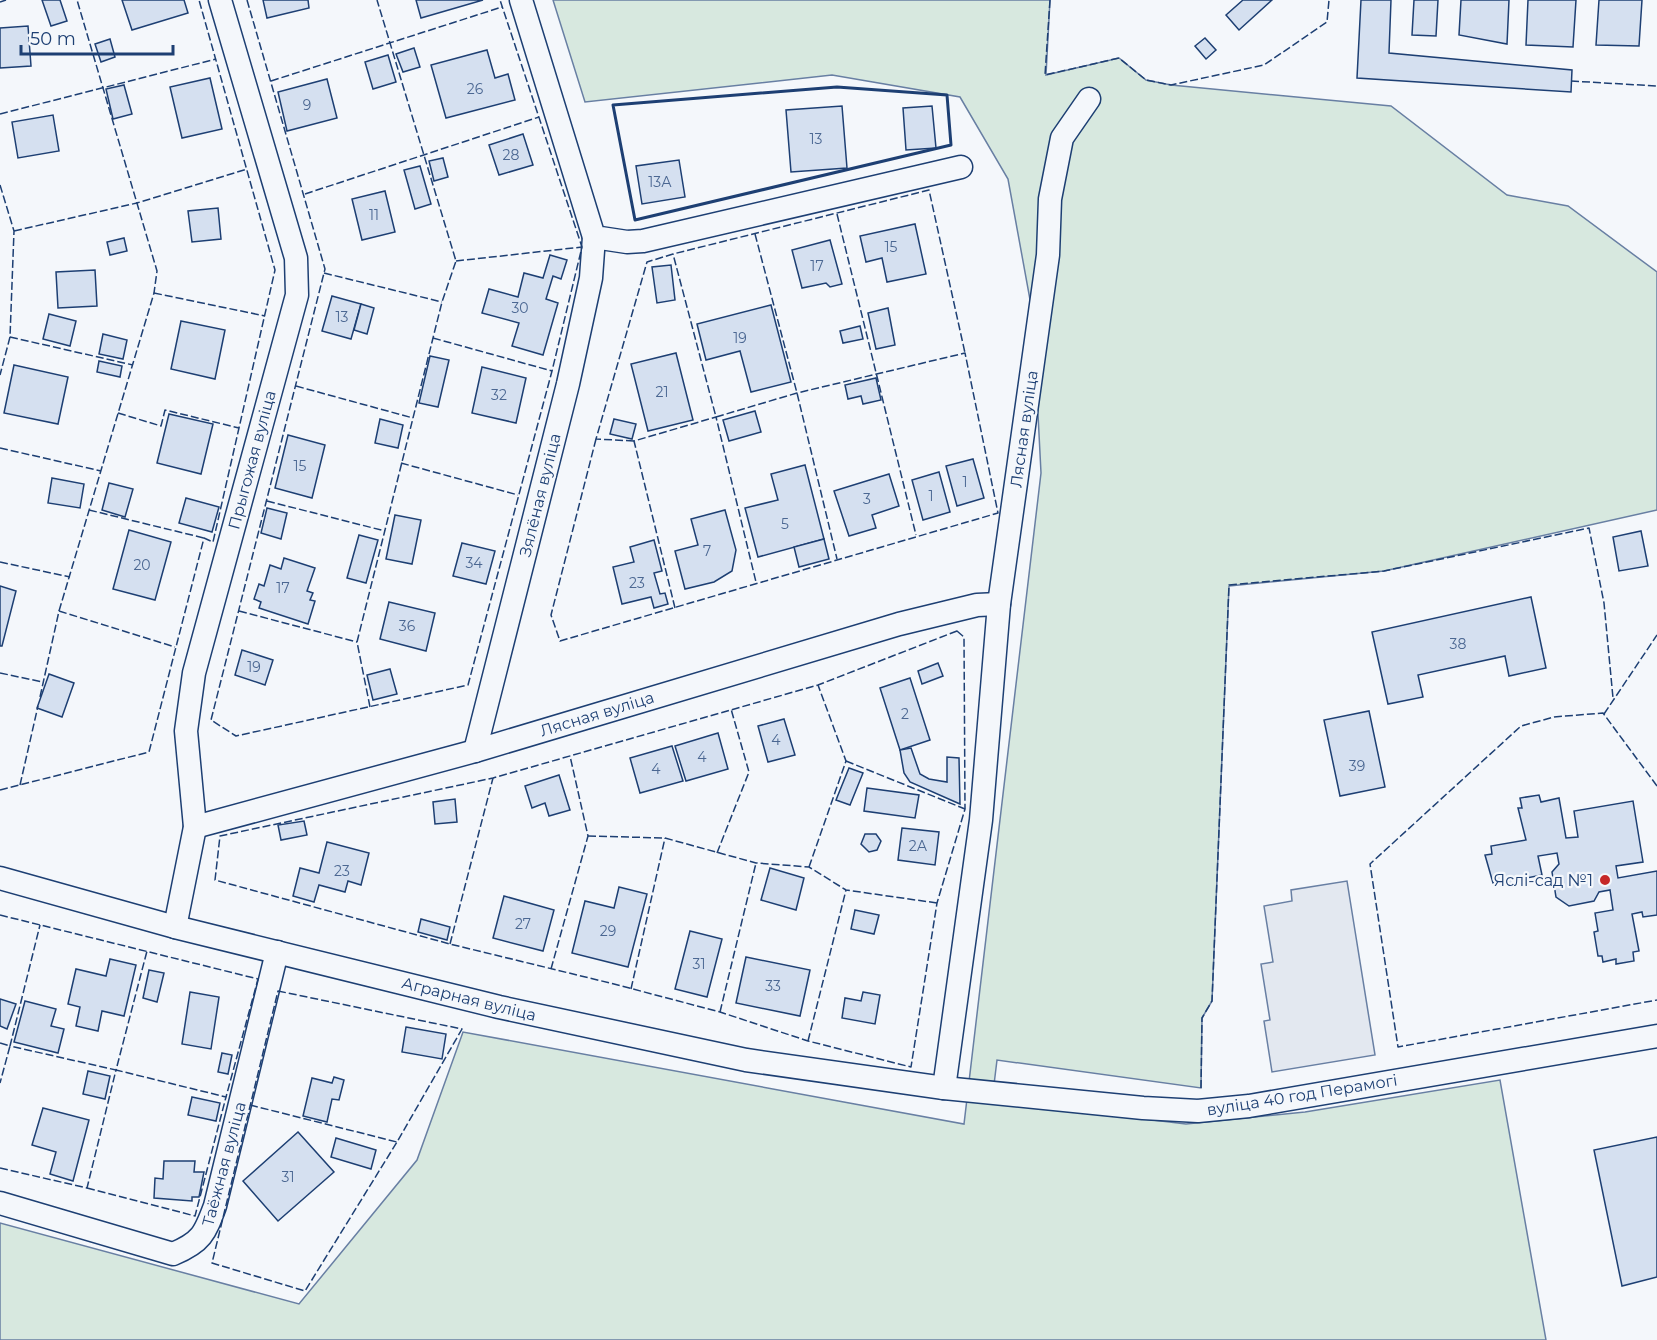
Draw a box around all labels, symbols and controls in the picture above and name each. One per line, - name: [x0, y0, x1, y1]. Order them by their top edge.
- scale bar: [21, 18, 172, 56]
- text: 50 m: [30, 28, 76, 50]
- house number: 26: [467, 80, 484, 98]
- house number: 9: [303, 96, 311, 114]
- house number: 13: [810, 130, 823, 148]
- house number: 28: [503, 146, 520, 164]
- house number: 13А: [648, 173, 672, 191]
- house number: 11: [369, 206, 379, 224]
- house number: 15: [885, 238, 898, 256]
- house number: 17: [810, 257, 824, 275]
- house number: 30: [511, 299, 529, 317]
- house number: 13: [336, 308, 349, 326]
- house number: 19: [733, 329, 747, 347]
- street label: Лясная вуліца: [1006, 369, 1042, 489]
- house number: 21: [655, 383, 669, 401]
- house number: 32: [491, 386, 507, 404]
- street label: Прыгожая вуліца: [224, 388, 280, 532]
- street label: Зялёная вуліца: [515, 431, 565, 559]
- house number: 15: [294, 457, 307, 475]
- house number: 1: [962, 473, 968, 491]
- house number: 1: [928, 487, 934, 505]
- house number: 3: [863, 490, 871, 508]
- house number: 5: [781, 515, 789, 533]
- house number: 7: [703, 542, 711, 560]
- house number: 34: [465, 554, 483, 572]
- house number: 20: [133, 556, 151, 574]
- house number: 23: [629, 574, 645, 592]
- house number: 17: [276, 579, 290, 597]
- house number: 36: [399, 617, 416, 635]
- house number: 38: [1450, 635, 1466, 653]
- house number: 19: [247, 658, 261, 676]
- street label: Лясная вуліца: [538, 688, 656, 740]
- house number: 2: [901, 705, 909, 723]
- house number: 4: [771, 731, 781, 749]
- house number: 4: [697, 748, 707, 766]
- house number: 39: [1349, 757, 1365, 775]
- house number: 4: [651, 760, 661, 778]
- house number: 2А: [909, 837, 928, 855]
- house number: 23: [334, 862, 350, 880]
- place label: Яслі-сад №1: [1493, 871, 1593, 890]
- marker: Яслі-сад №1: [1598, 873, 1612, 887]
- house number: 27: [515, 915, 531, 933]
- house number: 29: [600, 922, 616, 940]
- house number: 31: [693, 955, 705, 973]
- street label: Аграрная вуліца: [400, 973, 538, 1025]
- house number: 33: [765, 977, 781, 995]
- street label: вуліца 40 год Перамогі: [1205, 1071, 1399, 1119]
- street label: Таёжная вуліца: [198, 1100, 250, 1228]
- house number: 31: [282, 1168, 294, 1186]

